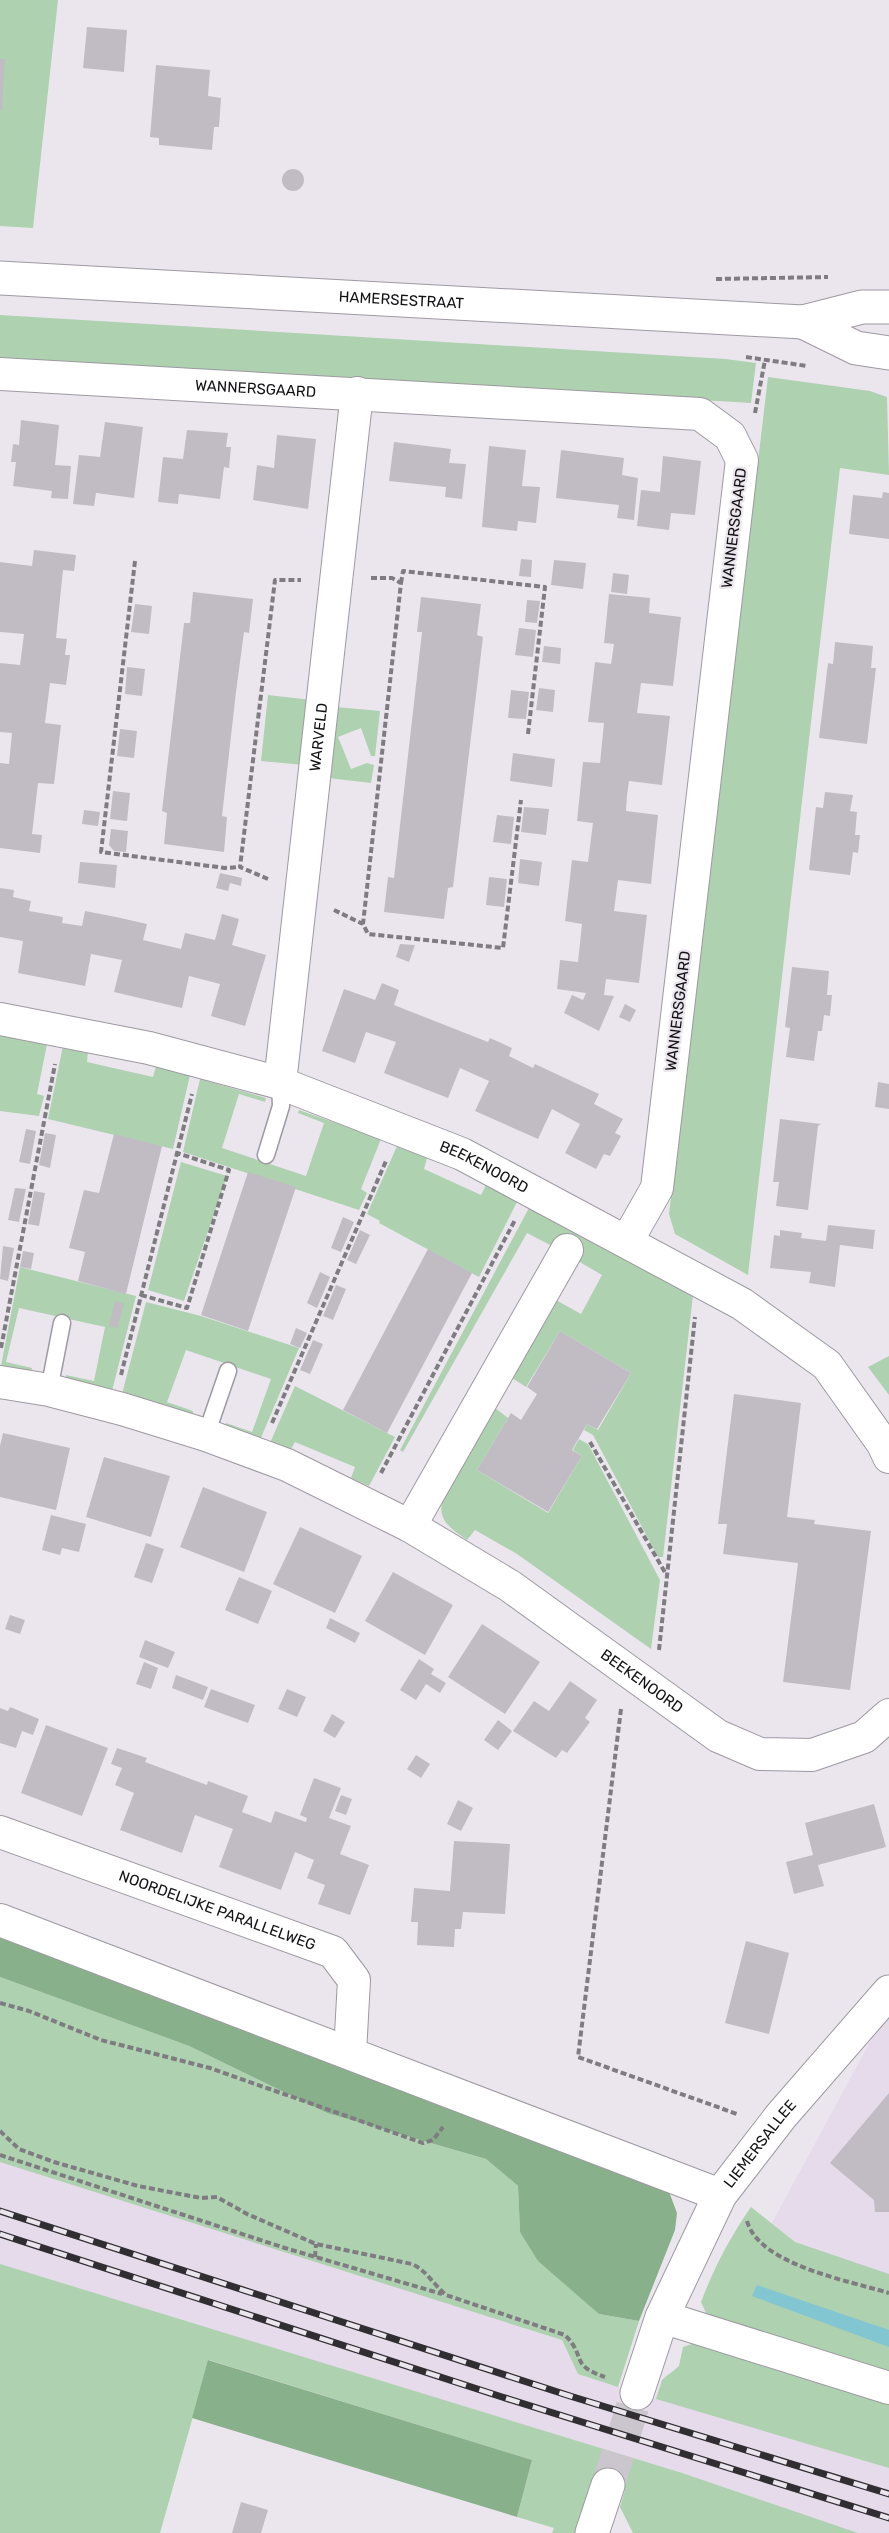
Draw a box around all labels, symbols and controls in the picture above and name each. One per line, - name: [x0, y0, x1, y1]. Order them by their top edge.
- street label: HAMERSESTRAAT: [338, 288, 465, 312]
- street label: WANNERSGAARD: [195, 376, 317, 401]
- street label: WANNERSGAARD: [718, 467, 750, 589]
- street label: WARVELD: [306, 702, 331, 772]
- street label: WANNERSGAARD: [662, 950, 694, 1072]
- street label: BEEKENOORD: [437, 1137, 531, 1197]
- street label: BEEKENOORD: [597, 1645, 687, 1717]
- street label: NOORDELIJKE PARALLELWEG: [116, 1867, 318, 1954]
- street label: LIEMERSALLEE: [720, 2096, 800, 2191]

